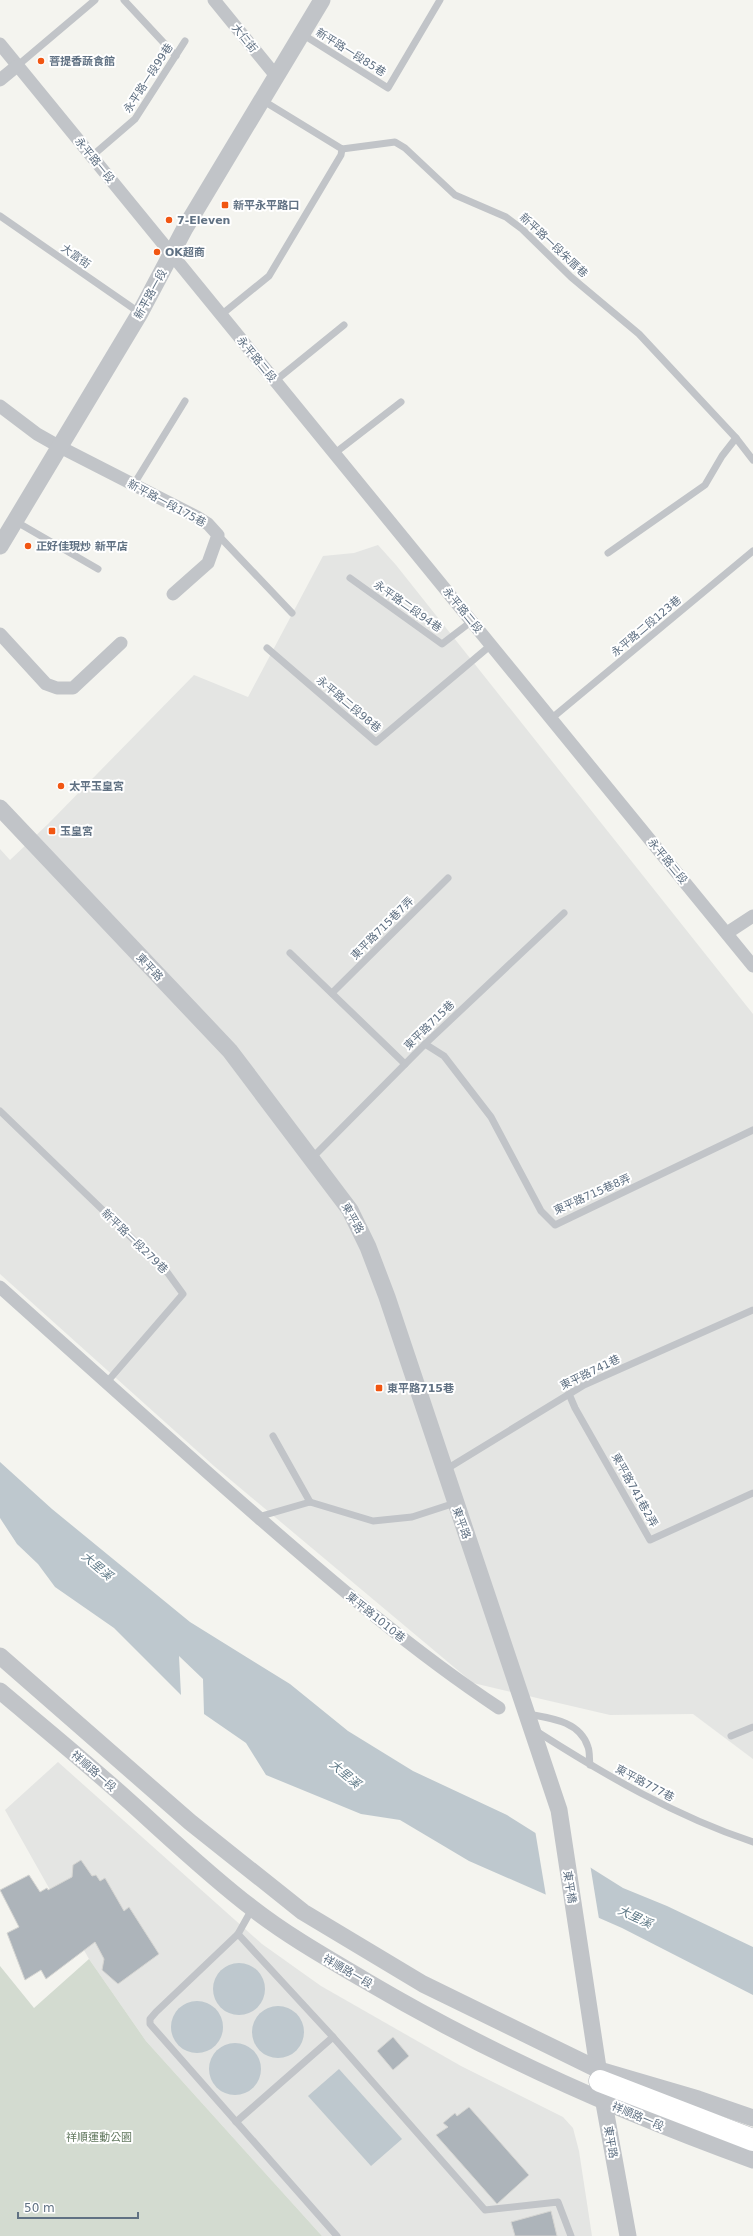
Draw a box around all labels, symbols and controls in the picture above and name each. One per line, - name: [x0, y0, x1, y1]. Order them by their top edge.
- street label: 大仁街: [229, 21, 260, 55]
- street label: 新平路一段85巷: [313, 26, 388, 79]
- street label: 永平路一段99巷: [121, 41, 176, 115]
- place label: 菩提香蔬食館: [49, 55, 115, 68]
- marker: 菩提香蔬食館: [36, 56, 46, 66]
- street label: 永平路一段: [72, 135, 117, 186]
- place label: 新平永平路口: [233, 199, 299, 212]
- marker: 新平永平路口: [220, 200, 230, 210]
- street label: 新平路一段朱厝巷: [517, 211, 590, 280]
- place label: 7-Eleven: [177, 214, 230, 227]
- marker: 7-Eleven: [164, 215, 174, 225]
- street label: 大富街: [58, 242, 93, 271]
- place label: OK超商: [165, 246, 205, 259]
- marker: OK超商: [152, 247, 162, 257]
- street label: 新平路一段: [131, 267, 169, 321]
- street label: 永平路二段: [234, 334, 279, 385]
- street label: 新平路一段175巷: [125, 477, 208, 530]
- place label: 正好佳現炒 新平店: [36, 540, 128, 553]
- marker: 正好佳現炒 新平店: [23, 541, 33, 551]
- street label: 永平路二段94巷: [371, 578, 444, 635]
- street label: 永平路二段: [440, 585, 485, 636]
- street label: 永平路二段123巷: [609, 593, 684, 659]
- street label: 永平路二段98巷: [314, 674, 383, 735]
- place label: 太平玉皇宮: [69, 780, 124, 793]
- marker: 太平玉皇宮: [56, 781, 66, 791]
- place label: 玉皇宮: [60, 825, 93, 838]
- marker: 玉皇宮: [47, 826, 57, 836]
- street label: 永平路二段: [645, 836, 690, 887]
- street label: 東平路715巷7弄: [348, 894, 416, 962]
- street label: 東平路: [134, 951, 166, 984]
- street label: 東平路715巷: [401, 998, 457, 1053]
- street label: 東平路715巷8弄: [552, 1172, 633, 1217]
- street label: 東平路: [339, 1201, 366, 1236]
- street label: 新平路一段279巷: [99, 1206, 170, 1276]
- street label: 東平路741巷: [558, 1352, 622, 1393]
- place label: 東平路715巷: [387, 1382, 454, 1395]
- marker: 東平路715巷: [374, 1383, 384, 1393]
- street label: 東平路741巷2弄: [609, 1451, 660, 1530]
- street label: 東平路: [450, 1505, 473, 1541]
- water label: 大里溪: [79, 1549, 117, 1584]
- street label: 東平路1010巷: [344, 1590, 408, 1645]
- street label: 祥順路一段: [69, 1748, 119, 1794]
- water label: 大里溪: [327, 1757, 365, 1792]
- street label: 東平路777巷: [613, 1762, 677, 1804]
- street label: 東平橋: [561, 1870, 579, 1904]
- water label: 大里溪: [616, 1903, 656, 1932]
- street label: 祥順路一段: [321, 1952, 375, 1991]
- street label: 祥順路一段: [610, 2100, 666, 2133]
- street label: 東平路: [601, 2125, 620, 2159]
- park label: 祥順運動公園: [66, 2131, 132, 2144]
- scale bar: [18, 2194, 138, 2220]
- text: 50 m: [24, 2201, 55, 2215]

